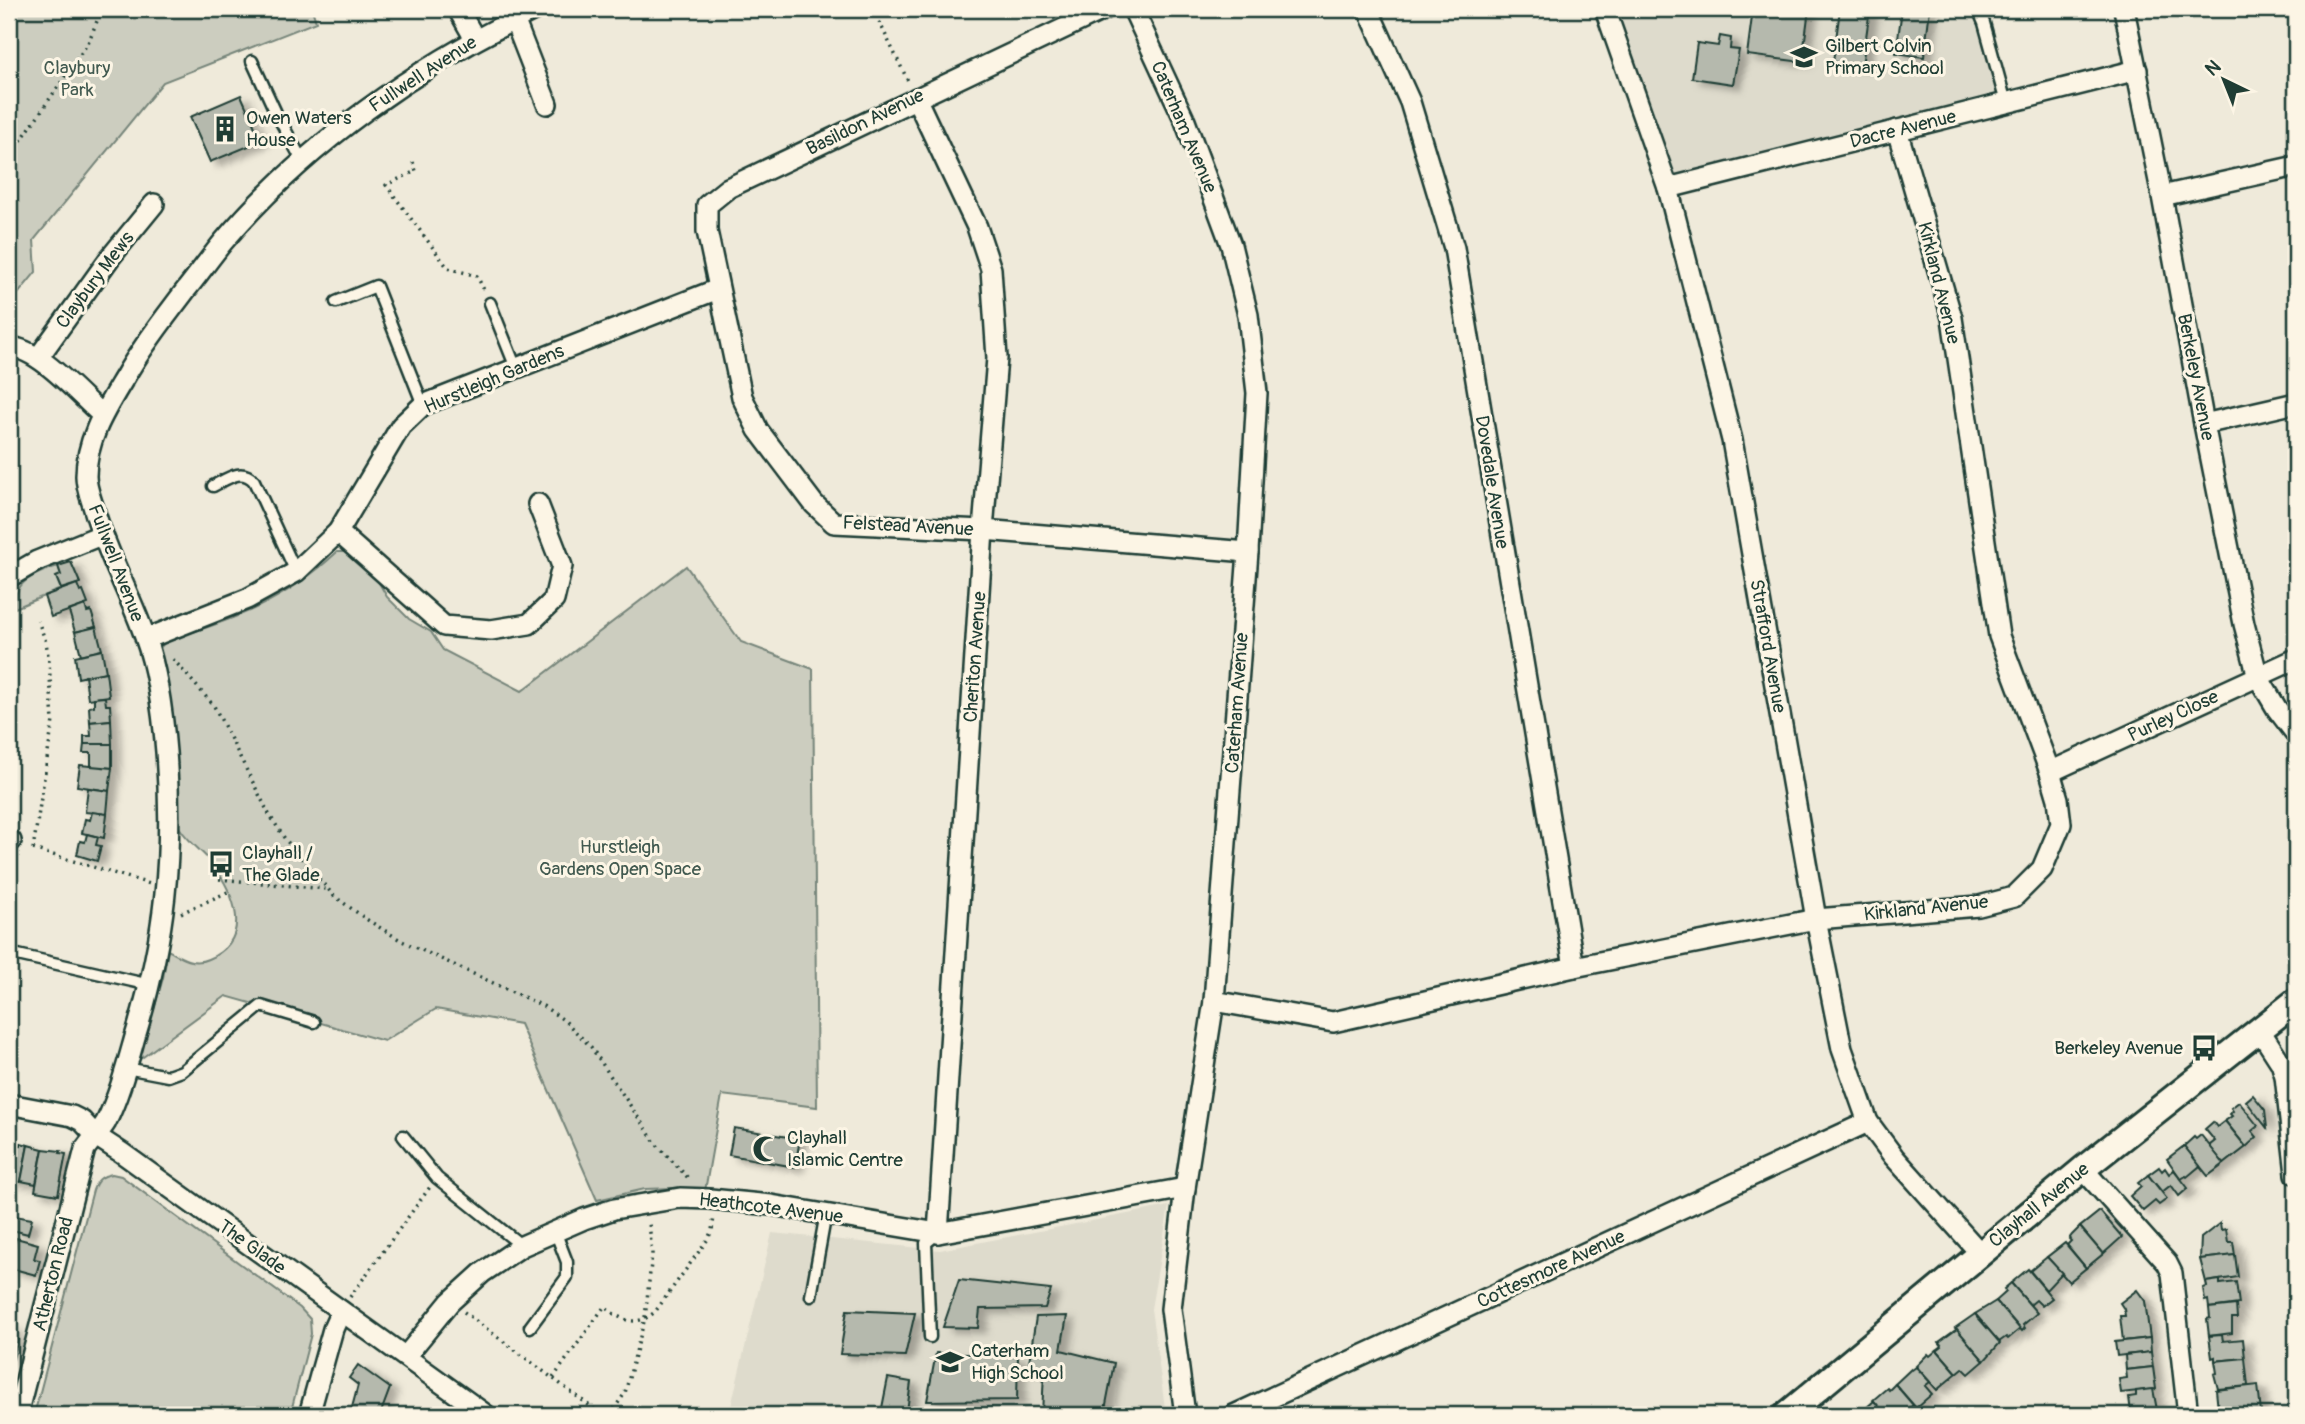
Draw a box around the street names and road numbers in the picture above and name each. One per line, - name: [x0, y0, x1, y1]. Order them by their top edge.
- street label: Fullwell Avenue: [365, 30, 482, 118]
- street label: Caterham Avenue: [1145, 57, 1223, 197]
- street label: Basildon Avenue: [802, 83, 928, 161]
- street label: Dacre Avenue: [1847, 104, 1959, 154]
- street label: Kirkland Avenue: [1912, 219, 1966, 347]
- street label: Claybury Mews: [51, 226, 140, 333]
- street label: Berkeley Avenue: [2172, 312, 2220, 443]
- street label: Hurstleigh Gardens: [420, 338, 568, 419]
- street label: Dovedale Avenue: [1470, 414, 1514, 551]
- street label: Fullwell Avenue: [83, 501, 150, 626]
- street label: Felstead Avenue: [842, 511, 975, 541]
- street label: Strafford Avenue: [1744, 577, 1792, 715]
- street label: Cheriton Avenue: [958, 590, 992, 723]
- street label: Caterham Avenue: [1220, 631, 1254, 774]
- street label: Purley Close: [2124, 684, 2223, 747]
- street label: Kirkland Avenue: [1863, 889, 1990, 926]
- street label: Clayhall Avenue: [1984, 1157, 2095, 1253]
- street label: Heathcote Avenue: [698, 1187, 845, 1229]
- street label: Atherton Road: [27, 1214, 79, 1334]
- street label: The Glade: [214, 1214, 291, 1280]
- street label: Cottesmore Avenue: [1473, 1224, 1629, 1314]

